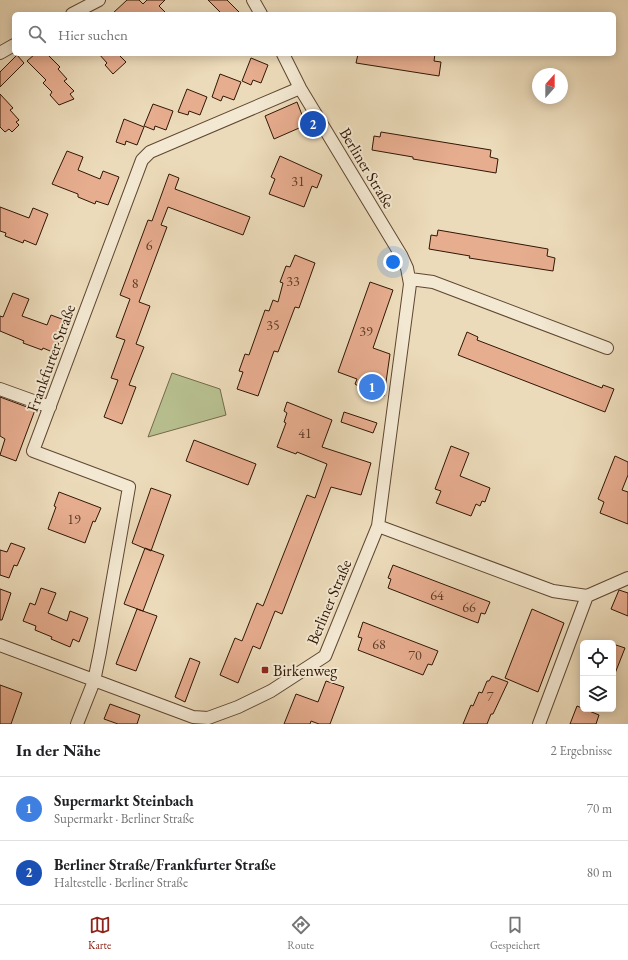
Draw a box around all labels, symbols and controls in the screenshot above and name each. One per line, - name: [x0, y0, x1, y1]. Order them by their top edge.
- search box: [12, 12, 616, 56]
- icon: search: [26, 23, 48, 45]
- text: Hier suchen: [58, 25, 128, 44]
- north arrow: [532, 68, 568, 104]
- pin: 2: [300, 109, 326, 139]
- street label: Berliner Straße: [335, 124, 399, 212]
- house number: 31: [291, 172, 305, 190]
- house number: 6: [146, 236, 153, 254]
- your location: [383, 252, 403, 272]
- house number: 33: [286, 272, 300, 290]
- house number: 8: [132, 274, 139, 292]
- street label: Frankfurter Straße: [22, 301, 80, 415]
- house number: 35: [266, 316, 280, 334]
- house number: 39: [359, 322, 373, 340]
- pin: 1: [359, 372, 385, 402]
- house number: 41: [298, 424, 312, 442]
- house number: 19: [67, 510, 81, 528]
- street label: Berliner Straße: [302, 556, 356, 648]
- house number: 64: [430, 586, 444, 604]
- house number: 66: [462, 598, 476, 616]
- house number: 68: [372, 635, 386, 653]
- map controls: [580, 640, 616, 712]
- button: locate: [580, 640, 616, 676]
- house number: 70: [408, 646, 422, 664]
- place label: Birkenweg: [273, 660, 338, 681]
- marker: Birkenweg: [260, 665, 270, 675]
- button: layers: [580, 676, 616, 712]
- house number: 7: [487, 687, 494, 705]
- text: In der Nähe: [16, 739, 101, 761]
- text: 2 Ergebnisse: [551, 742, 612, 759]
- text: Supermarkt Steinbach: [54, 791, 194, 810]
- text: 1: [26, 800, 32, 817]
- text: 70 m: [587, 800, 612, 817]
- text: Supermarkt · Berliner Straße: [54, 810, 194, 827]
- text: Berliner Straße/Frankfurter Straße: [54, 855, 276, 874]
- text: 2: [26, 864, 32, 881]
- text: 80 m: [587, 864, 612, 881]
- text: Haltestelle · Berliner Straße: [54, 874, 188, 891]
- tab: Karte: [88, 914, 111, 952]
- tab: Route: [287, 914, 314, 952]
- tab: Gespeichert: [490, 914, 540, 952]

